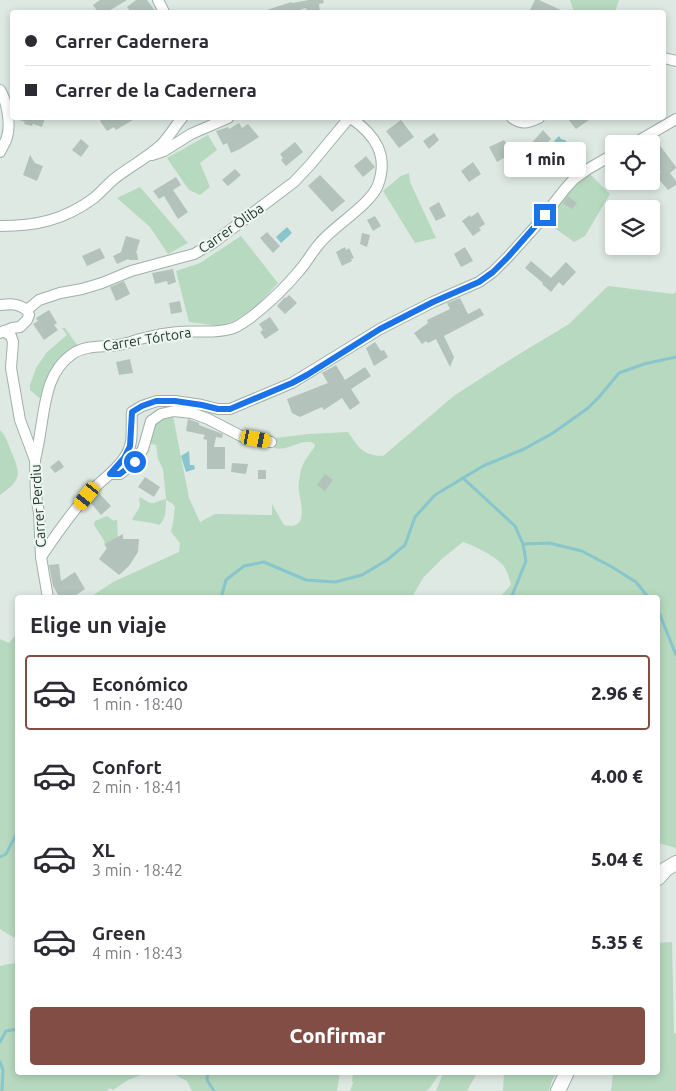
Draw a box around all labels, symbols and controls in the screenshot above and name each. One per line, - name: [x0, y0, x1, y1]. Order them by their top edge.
- text: Carrer Cadernera: [55, 30, 209, 52]
- text: Carrer de la Cadernera: [55, 79, 257, 101]
- map controls: [605, 135, 660, 255]
- button: locate: [605, 135, 660, 190]
- callout: 1 min: [504, 142, 586, 178]
- text: 1 min: [525, 150, 565, 168]
- street label: Carrer Òliba: [195, 199, 267, 256]
- button: layers: [605, 200, 660, 255]
- route end: [534, 204, 556, 226]
- street label: Carrer Tórtora: [102, 324, 192, 354]
- car: [239, 429, 272, 449]
- route start: [124, 451, 146, 473]
- street label: Carrer Perdiu: [27, 464, 49, 548]
- car: [71, 480, 102, 512]
- text: Elige un viaje: [30, 612, 167, 637]
- icon: car: [32, 670, 77, 715]
- text: Económico: [92, 673, 188, 695]
- text: 2.96 €: [591, 682, 643, 704]
- text: 1 min · 18:40: [92, 695, 183, 713]
- icon: car: [32, 753, 77, 798]
- text: Confort: [92, 756, 162, 778]
- text: 4.00 €: [591, 765, 643, 787]
- text: 2 min · 18:41: [92, 778, 183, 796]
- icon: car: [32, 836, 77, 881]
- text: XL: [92, 839, 115, 861]
- text: 5.04 €: [591, 848, 643, 870]
- text: 3 min · 18:42: [92, 861, 183, 879]
- icon: car: [32, 919, 77, 964]
- text: Green: [92, 922, 146, 944]
- text: 5.35 €: [591, 931, 643, 953]
- text: 4 min · 18:43: [92, 944, 183, 962]
- button: Confirmar: [30, 1007, 645, 1065]

